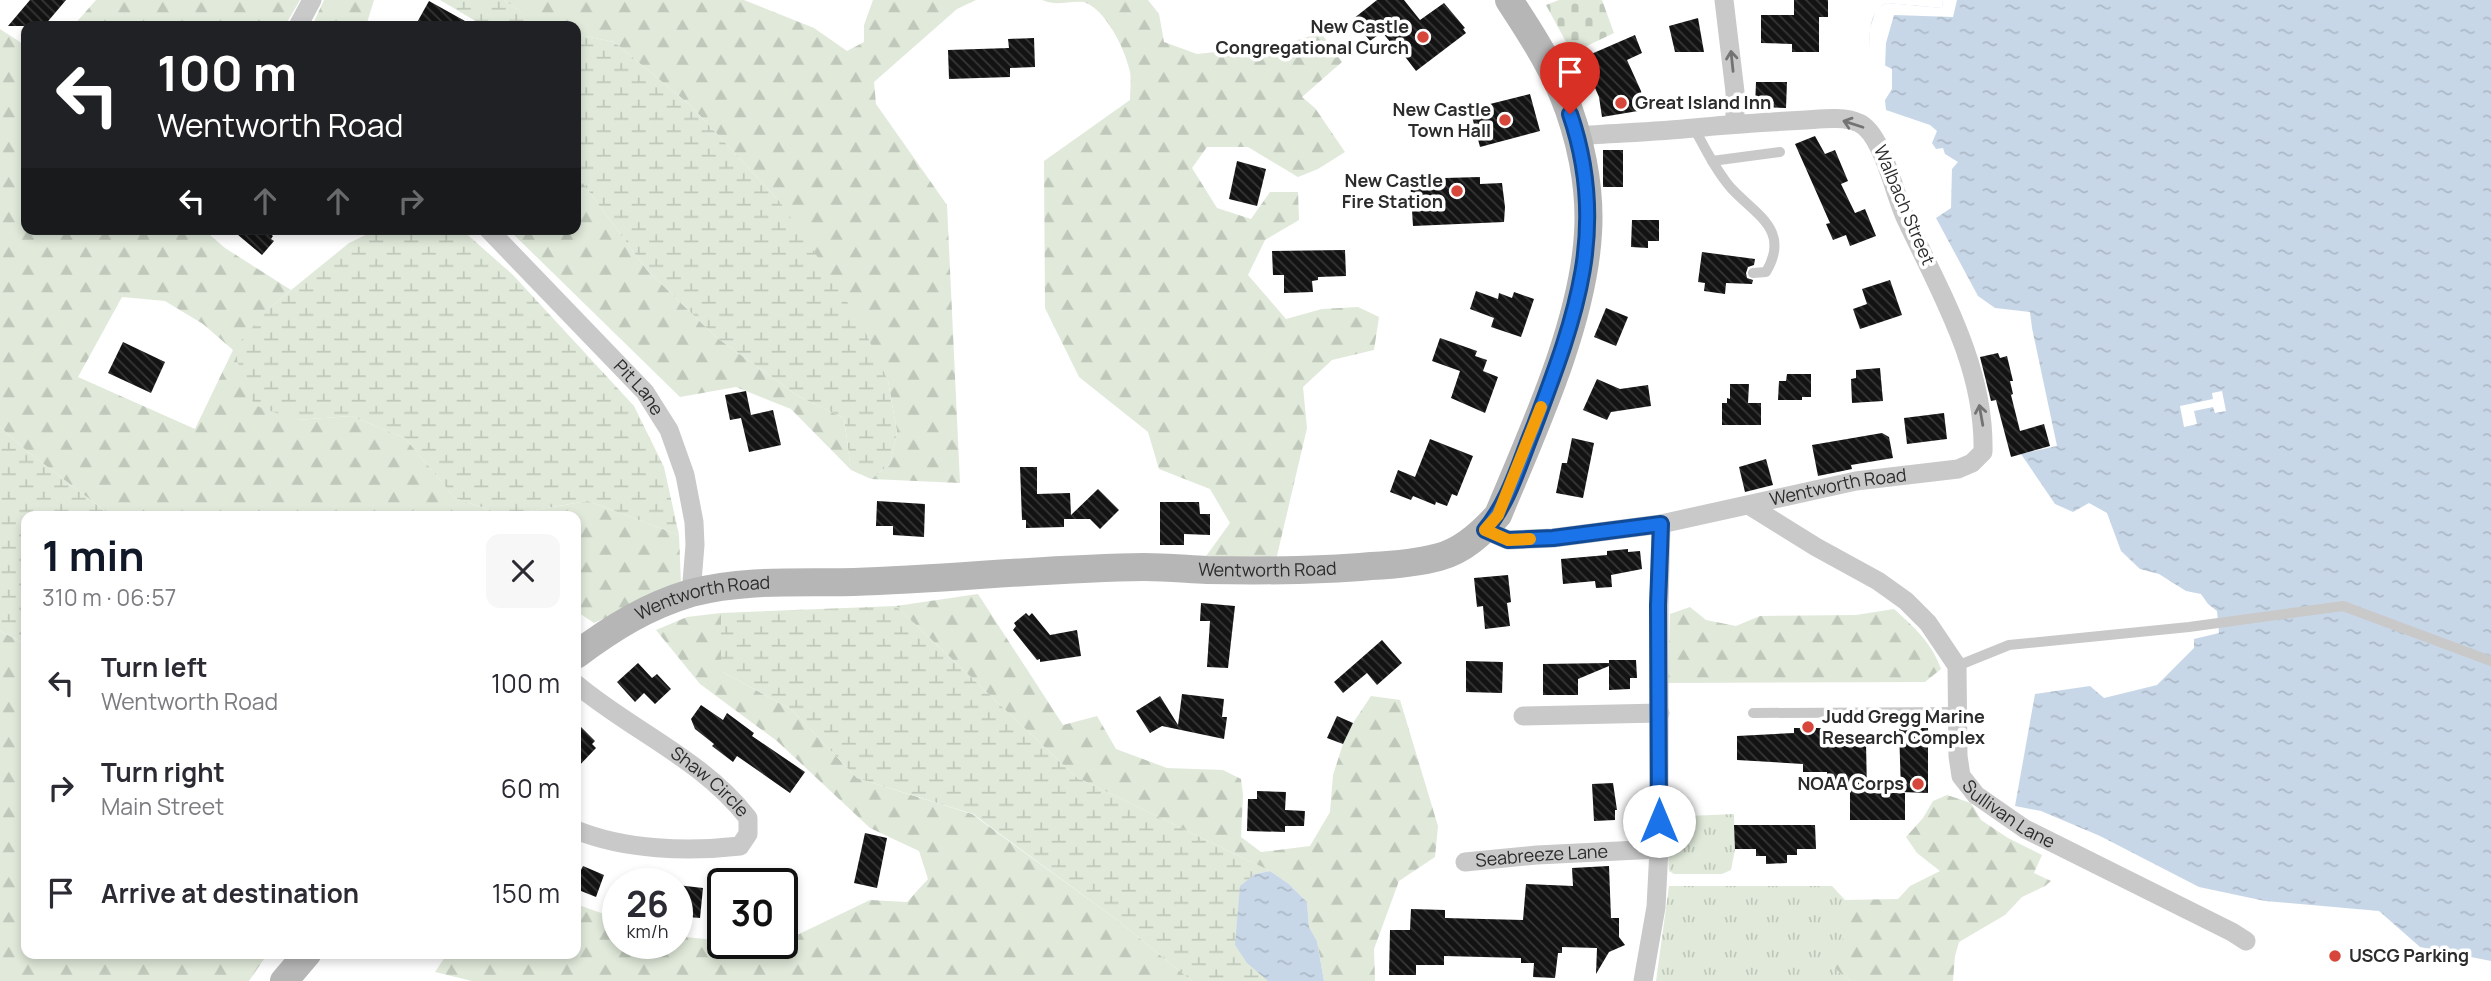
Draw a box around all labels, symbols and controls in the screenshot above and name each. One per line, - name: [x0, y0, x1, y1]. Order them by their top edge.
- place label: New Castle Congregational Curch: [1216, 14, 1409, 59]
- marker: New Castle Congregational Curch: [1415, 29, 1431, 45]
- text: 100 m: [157, 39, 297, 106]
- pin: [1540, 42, 1600, 114]
- icon: left: [42, 49, 133, 140]
- one-way arrow: [1725, 51, 1738, 73]
- icon: arrive: [1551, 53, 1589, 91]
- place label: Great Island Inn: [1635, 90, 1771, 114]
- marker: Great Island Inn: [1613, 95, 1629, 111]
- place label: New Castle Town Hall: [1392, 97, 1491, 142]
- text: Wentworth Road: [157, 103, 404, 147]
- marker: New Castle Town Hall: [1497, 112, 1513, 128]
- one-way arrow: [1842, 117, 1864, 130]
- street label: Walbach Street: [1869, 141, 1941, 268]
- place label: New Castle Fire Station: [1342, 168, 1443, 213]
- icon: left: [173, 182, 211, 220]
- icon: ahead: [246, 182, 284, 220]
- icon: ahead: [319, 182, 357, 220]
- icon: right: [392, 182, 430, 220]
- marker: New Castle Fire Station: [1449, 183, 1465, 199]
- street label: Pit Lane: [609, 354, 670, 420]
- one-way arrow: [1974, 404, 1988, 427]
- street label: Wentworth Road: [1767, 462, 1908, 511]
- text: 1 min: [42, 526, 145, 584]
- button: close: [486, 534, 560, 608]
- street label: Wentworth Road: [1197, 556, 1337, 582]
- street label: Wentworth Road: [631, 570, 771, 625]
- text: 310 m · 06:57: [42, 581, 176, 613]
- text: Turn left: [101, 649, 208, 685]
- icon: left: [42, 664, 80, 702]
- text: 100 m: [491, 665, 560, 701]
- text: Wentworth Road: [101, 685, 278, 717]
- place label: Judd Gregg Marine Research Complex: [1822, 704, 1985, 749]
- marker: Judd Gregg Marine Research Complex: [1800, 719, 1816, 735]
- street label: Shaw Circle: [666, 740, 755, 822]
- text: Turn right: [101, 754, 225, 790]
- icon: right: [42, 769, 80, 807]
- text: 60 m: [501, 770, 560, 806]
- place label: NOAA Corps: [1797, 771, 1904, 795]
- street label: Sullivan Lane: [1957, 774, 2059, 853]
- marker: NOAA Corps: [1910, 776, 1926, 792]
- position arrow: [1622, 784, 1696, 858]
- text: Main Street: [101, 790, 224, 822]
- street label: Seabreeze Lane: [1474, 839, 1609, 872]
- speed limit sign: 30: [707, 868, 798, 959]
- icon: arrive: [42, 874, 80, 912]
- text: Arrive at destination: [101, 875, 359, 911]
- text: 150 m: [492, 875, 560, 911]
- text: 26: [626, 880, 669, 928]
- text: km/h: [627, 919, 668, 943]
- place label: USCG Parking: [2349, 943, 2469, 967]
- marker: USCG Parking: [2327, 948, 2343, 964]

